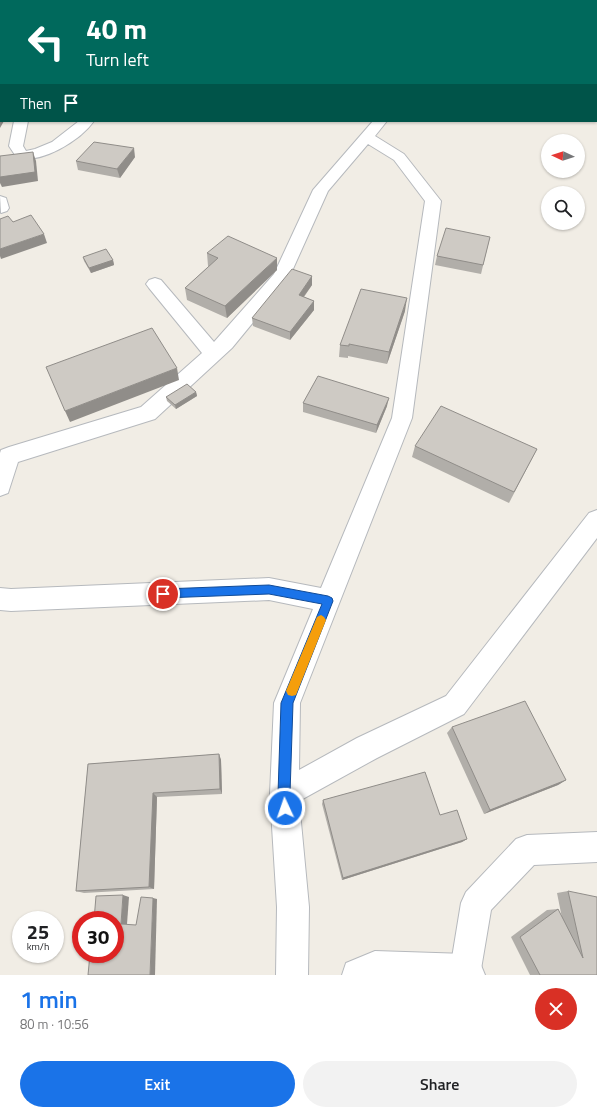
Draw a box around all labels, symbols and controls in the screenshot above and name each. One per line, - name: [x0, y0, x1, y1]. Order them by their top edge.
- text: 40 m: [86, 7, 147, 50]
- icon: left: [20, 16, 72, 68]
- text: Turn left: [86, 46, 149, 73]
- text: Then: [20, 92, 52, 115]
- icon: arrive: [60, 92, 82, 114]
- north arrow: [541, 134, 585, 178]
- map controls: [541, 134, 585, 230]
- button: search: [541, 186, 585, 230]
- pin: [146, 577, 180, 611]
- icon: arrive: [152, 583, 174, 605]
- position arrow: [264, 787, 306, 829]
- speed limit sign: 30: [72, 911, 124, 963]
- text: 25: [27, 916, 49, 947]
- text: km/h: [27, 939, 49, 954]
- text: 1 min: [20, 981, 78, 1017]
- button: close: [535, 988, 577, 1030]
- text: 80 m · 10:56: [20, 1014, 89, 1034]
- button: Exit: [20, 1061, 295, 1107]
- button: Share: [303, 1061, 577, 1107]

